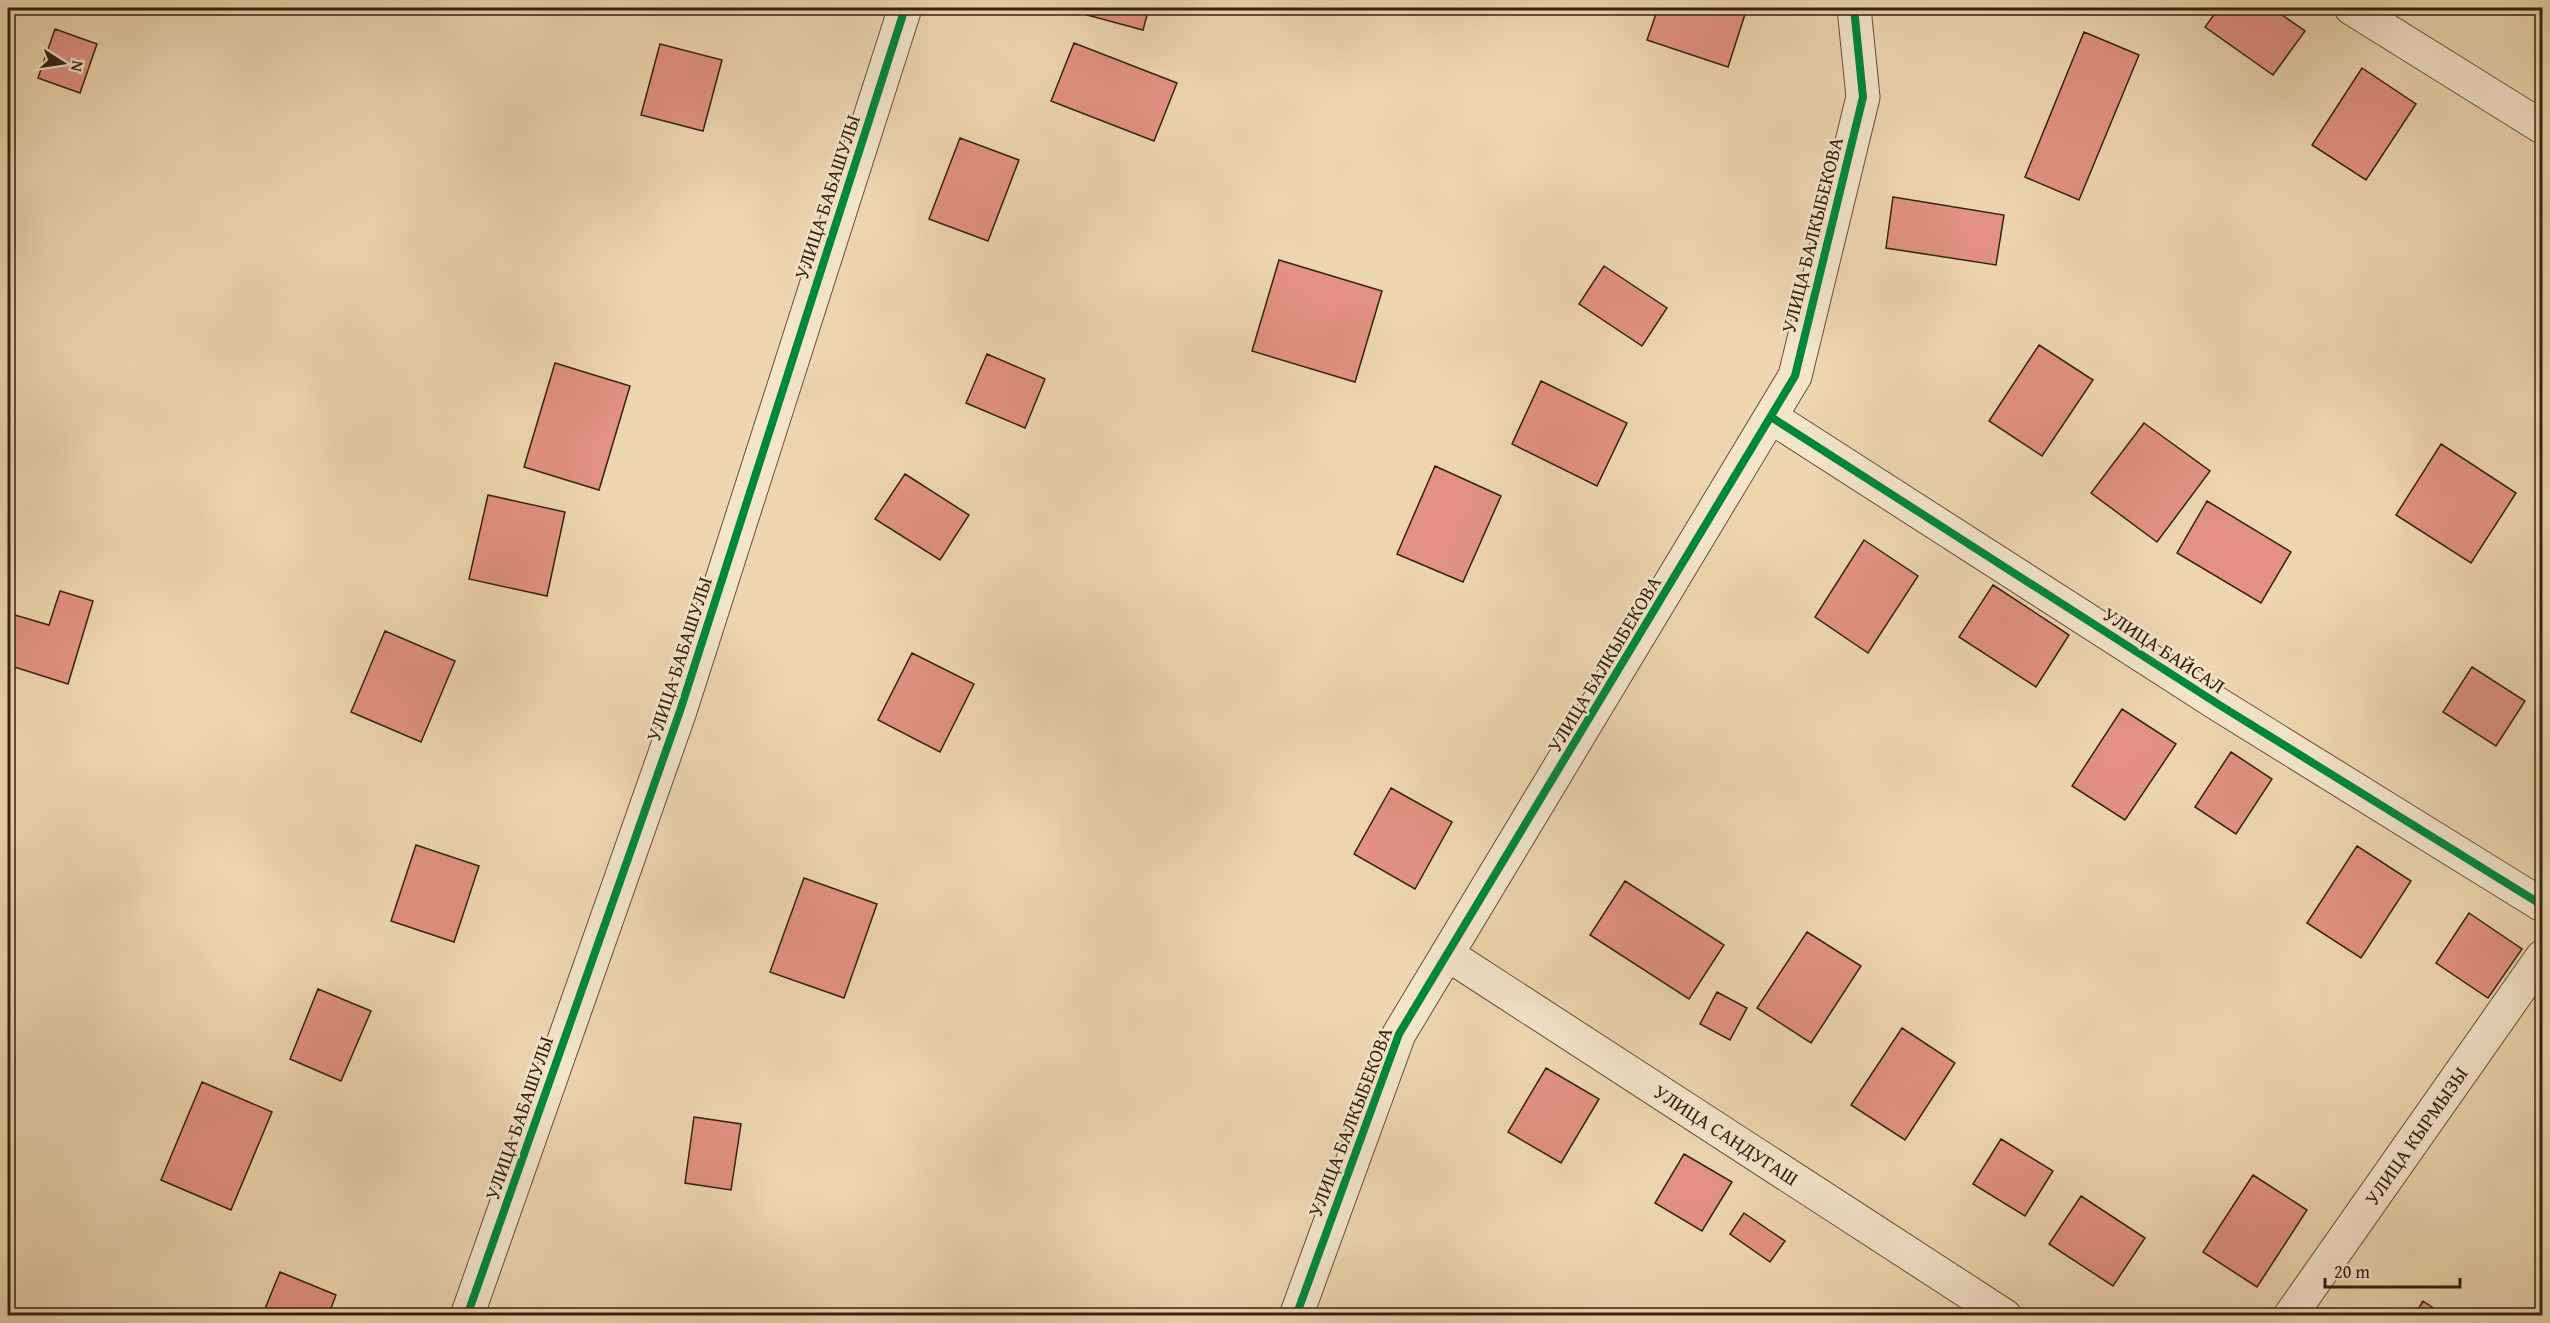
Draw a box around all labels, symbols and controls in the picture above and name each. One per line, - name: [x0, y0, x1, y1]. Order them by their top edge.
- north arrow: [33, 33, 93, 93]
- text: N: [65, 58, 91, 74]
- street label: УЛИЦА БАБАШУЛЫ: [786, 111, 867, 283]
- street label: УЛИЦА БАЛКЫБЕКОВА: [1773, 134, 1850, 336]
- street label: УЛИЦА БАЛКЫБЕКОВА: [1539, 570, 1668, 757]
- street label: УЛИЦА БАБАШУЛЫ: [638, 573, 719, 745]
- street label: УЛИЦА БАЙСАЛ: [2097, 599, 2231, 700]
- street label: УЛИЦА БАЛКЫБЕКОВА: [1300, 1023, 1399, 1221]
- street label: УЛИЦА БАБАШУЛЫ: [477, 1032, 560, 1204]
- street label: УЛИЦА КЫРМЫЗЫ: [2357, 1061, 2474, 1211]
- street label: УЛИЦА САНДУГАШ: [1648, 1077, 1805, 1193]
- scale bar: [2325, 1251, 2460, 1289]
- text: 20 m: [2334, 1258, 2370, 1285]

